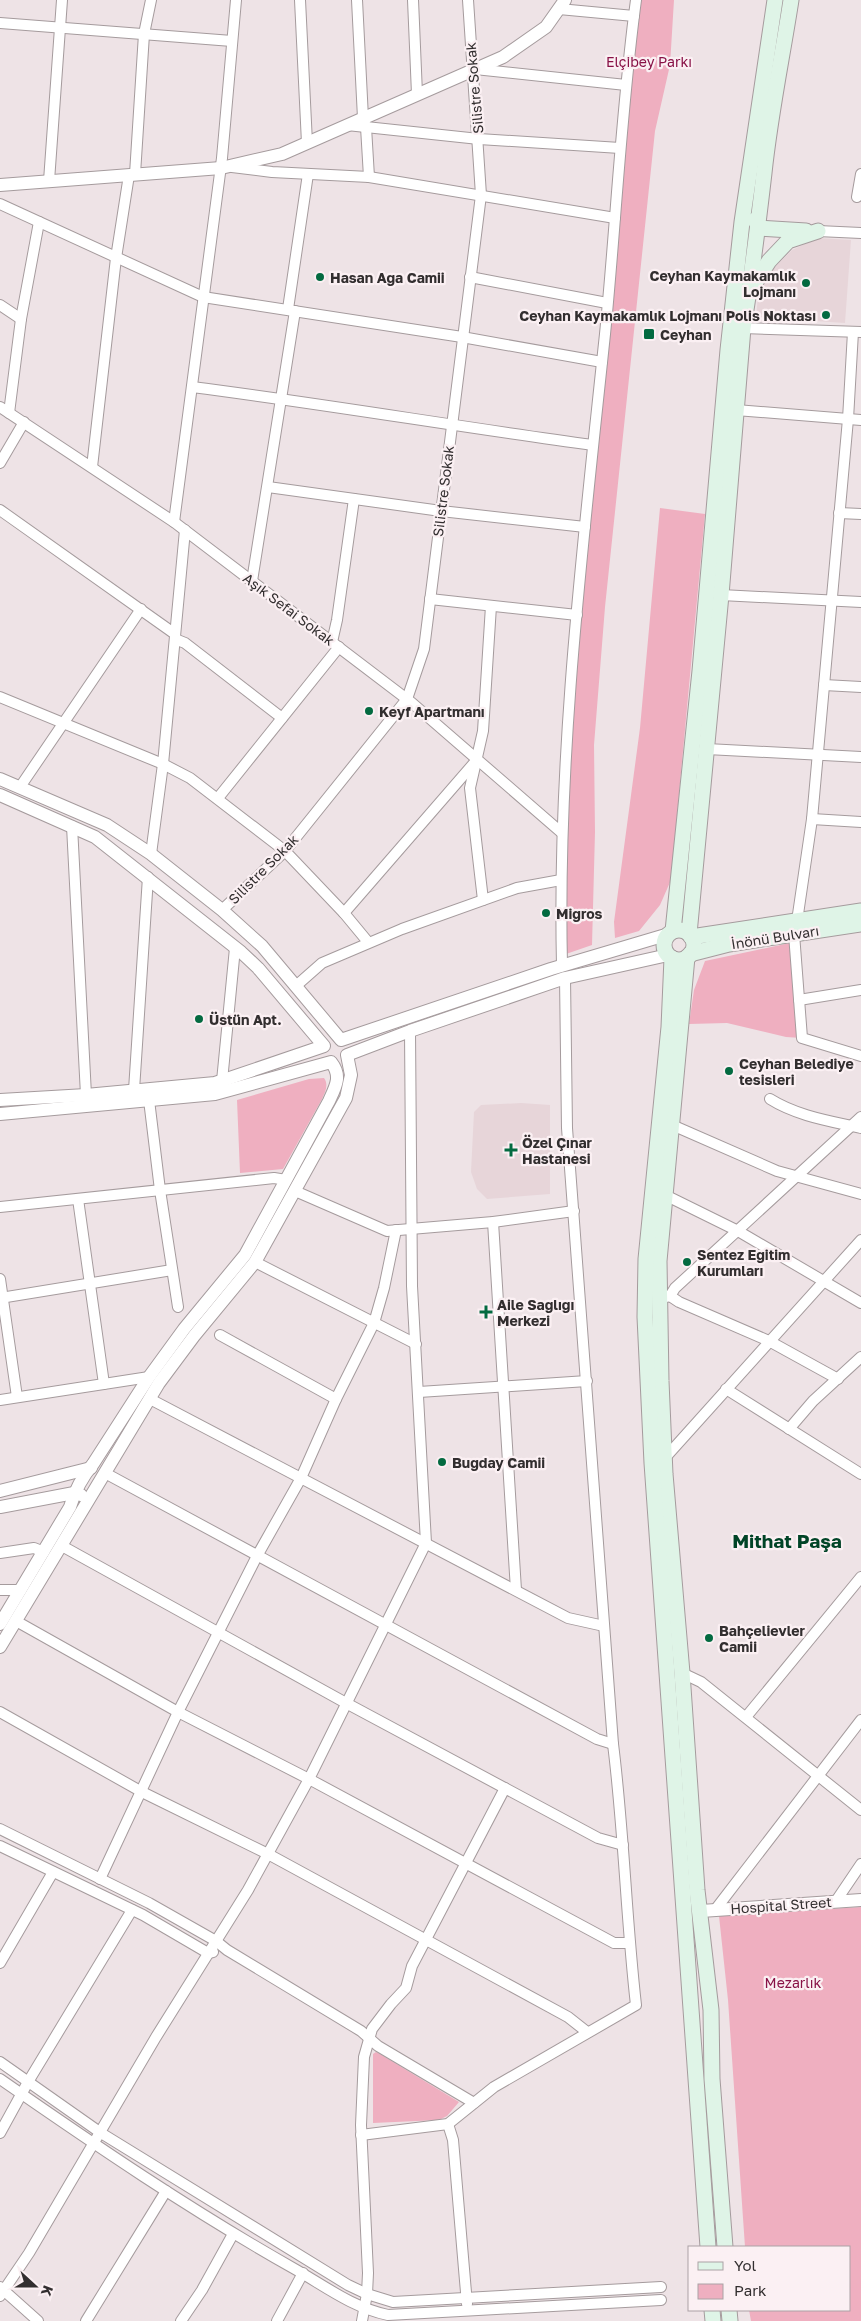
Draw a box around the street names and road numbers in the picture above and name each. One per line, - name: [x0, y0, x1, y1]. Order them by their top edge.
- street label: Silistre Sokak: [462, 41, 486, 134]
- street label: Silistre Sokak: [429, 444, 457, 538]
- street label: Aşık Sefai Sokak: [240, 569, 338, 649]
- street label: Silistre Sokak: [225, 830, 302, 907]
- street label: İnönü Bulvarı: [730, 922, 820, 952]
- street label: Hospital Street: [730, 1893, 832, 1917]

